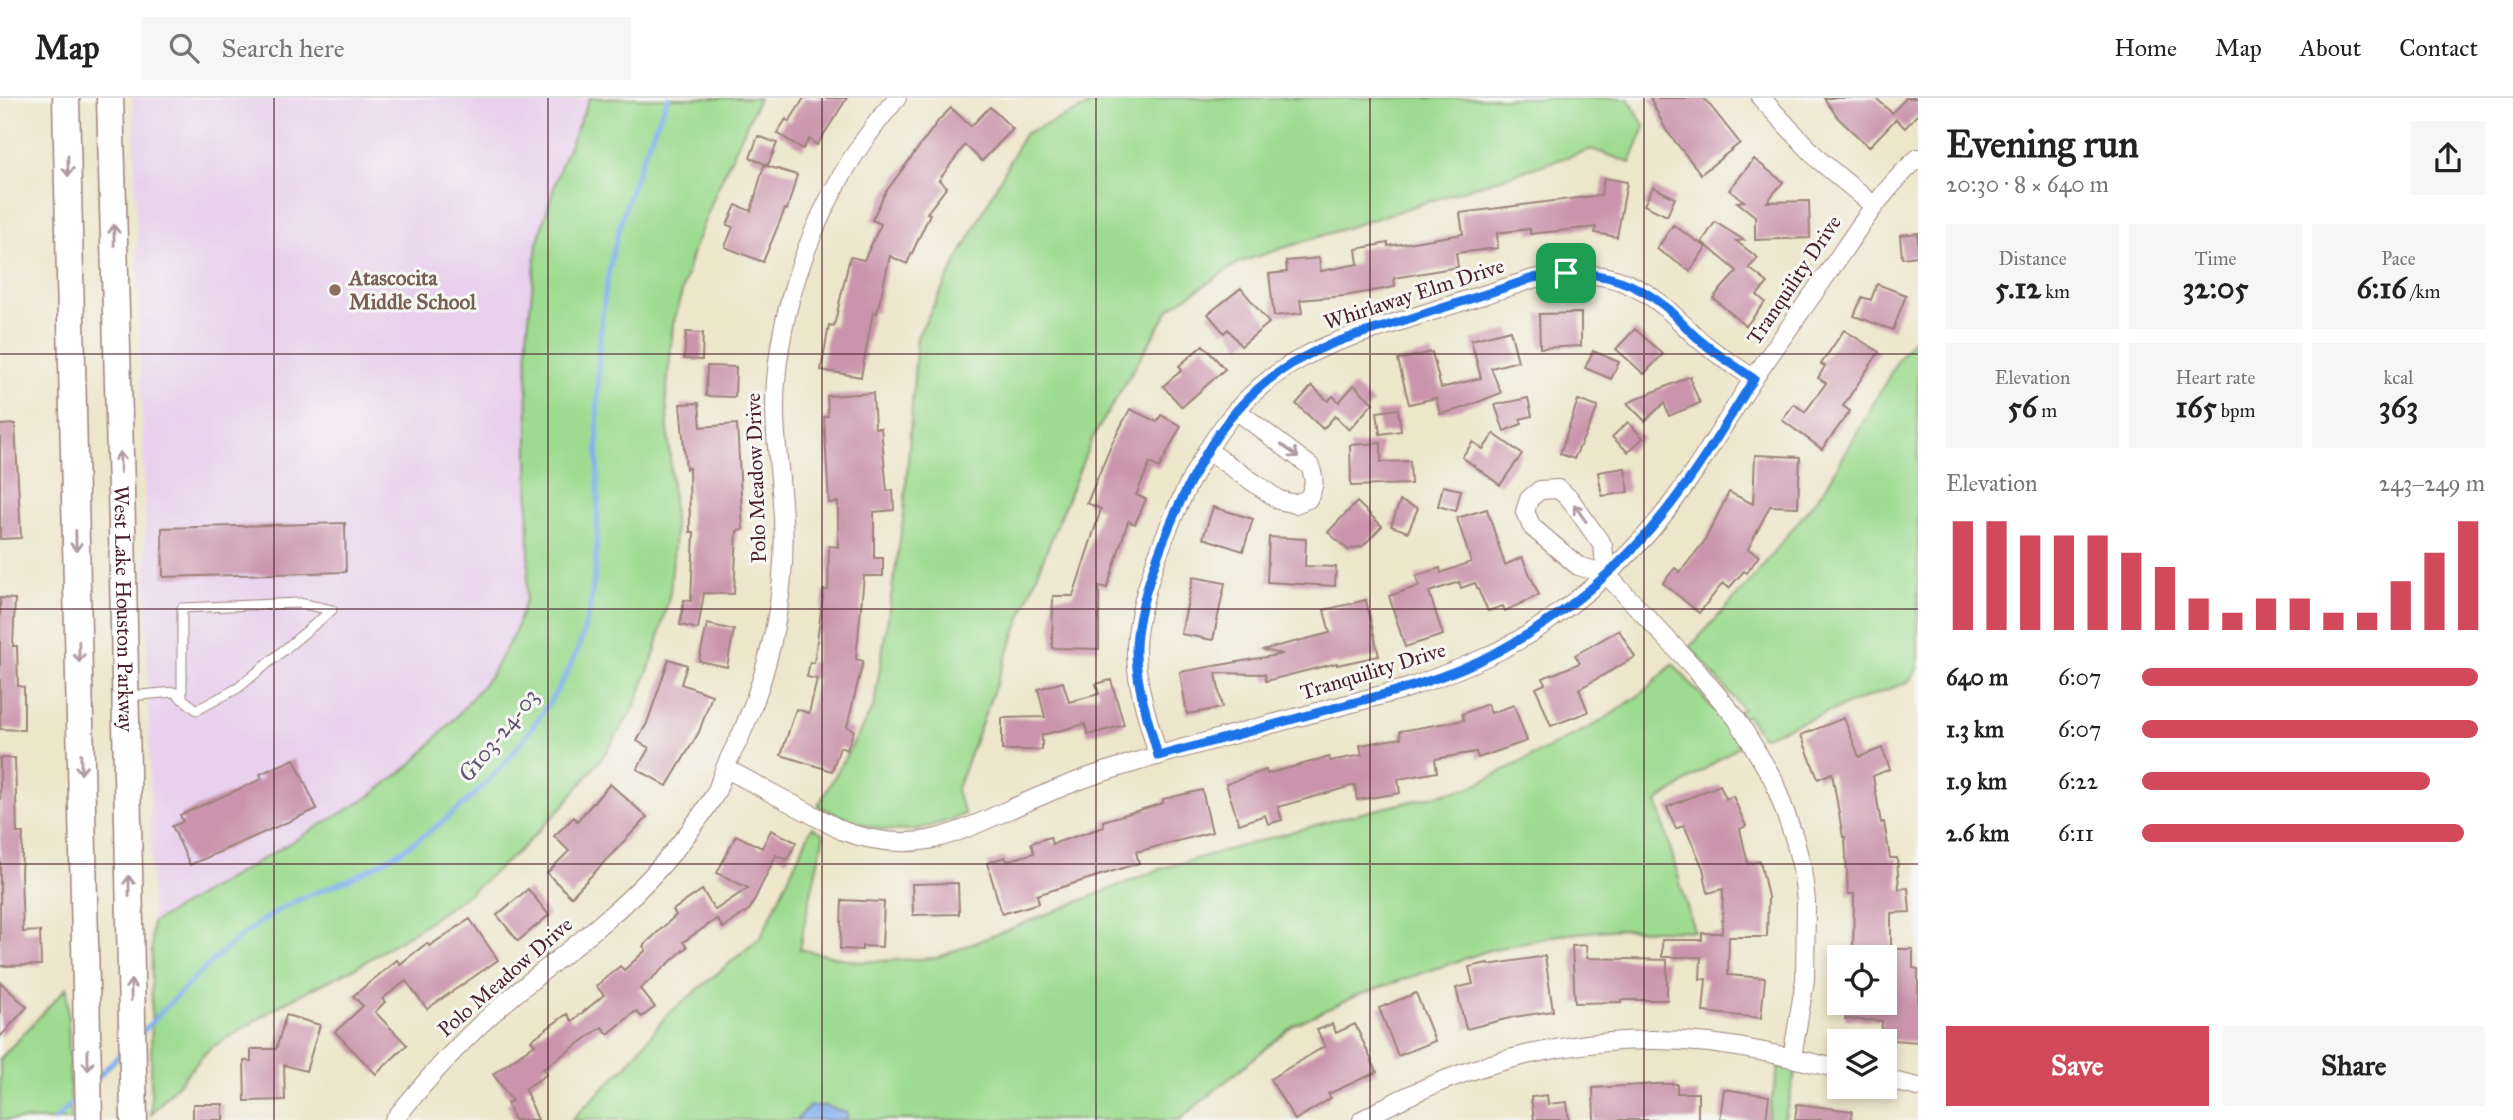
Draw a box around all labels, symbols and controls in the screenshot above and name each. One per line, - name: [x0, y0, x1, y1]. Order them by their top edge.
- search box: [141, 17, 631, 80]
- text: Map: [35, 28, 99, 68]
- icon: search: [165, 29, 203, 67]
- text: Search here: [221, 32, 345, 64]
- text: Home: [2114, 33, 2177, 63]
- text: Map: [2215, 33, 2262, 63]
- text: About: [2300, 33, 2361, 63]
- text: Contact: [2399, 33, 2478, 63]
- text: Evening run: [1946, 121, 2139, 167]
- button: share: [2411, 121, 2485, 195]
- one-way arrow: [61, 154, 74, 177]
- text: 20:30 · 8 × 640 m: [1946, 170, 2109, 198]
- street label: Tranquility Drive: [1741, 210, 1847, 350]
- one-way arrow: [107, 224, 121, 247]
- pin: [1536, 243, 1596, 303]
- text: Distance: [1998, 247, 2067, 270]
- text: Time: [2194, 247, 2237, 270]
- text: Pace: [2381, 247, 2416, 270]
- street label: Whirlaway Elm Drive: [1321, 253, 1508, 335]
- icon: arrive: [1547, 254, 1585, 292]
- place label: Atascocita Middle School: [347, 265, 477, 315]
- text: 5.12: [1995, 270, 2041, 306]
- text: 32:05: [2183, 270, 2248, 306]
- text: 6:16: [2356, 270, 2407, 306]
- text: km: [2041, 280, 2070, 303]
- text: /km: [2407, 280, 2441, 303]
- marker: Atascocita Middle School: [327, 282, 343, 298]
- text: Elevation: [1995, 366, 2070, 389]
- text: Heart rate: [2176, 366, 2255, 389]
- text: kcal: [2384, 366, 2413, 389]
- text: 56: [2008, 389, 2037, 425]
- text: 165: [2176, 389, 2217, 425]
- text: 363: [2379, 389, 2418, 425]
- street label: Polo Meadow Drive: [740, 392, 772, 563]
- text: m: [2037, 399, 2057, 422]
- text: bpm: [2217, 399, 2255, 422]
- one-way arrow: [1281, 444, 1299, 459]
- one-way arrow: [113, 451, 127, 474]
- text: Elevation: [1946, 469, 2037, 497]
- text: 243–249 m: [2379, 469, 2485, 497]
- street label: West Lake Houston Parkway: [108, 485, 139, 733]
- one-way arrow: [1573, 504, 1587, 524]
- one-way arrow: [70, 529, 83, 552]
- street label: Tranquility Drive: [1297, 636, 1449, 705]
- one-way arrow: [72, 641, 86, 664]
- text: 640 m: [1946, 663, 2008, 691]
- text: 6:07: [2058, 663, 2101, 691]
- water label: G103-24-03: [452, 682, 544, 788]
- text: 1.3 km: [1946, 715, 2004, 743]
- text: 6:07: [2058, 715, 2101, 743]
- one-way arrow: [74, 752, 88, 775]
- text: 1.9 km: [1946, 767, 2007, 795]
- text: 6:22: [2058, 767, 2098, 795]
- text: 2.6 km: [1946, 819, 2009, 847]
- text: 6:11: [2058, 819, 2094, 847]
- one-way arrow: [122, 875, 135, 898]
- street label: Polo Meadow Drive: [432, 911, 578, 1043]
- map controls: [1827, 945, 1897, 1099]
- button: locate: [1827, 945, 1897, 1015]
- one-way arrow: [124, 978, 138, 1001]
- button: Save: [1946, 1026, 2209, 1106]
- button: Share: [2223, 1026, 2485, 1106]
- button: layers: [1827, 1029, 1897, 1099]
- one-way arrow: [81, 1048, 95, 1071]

